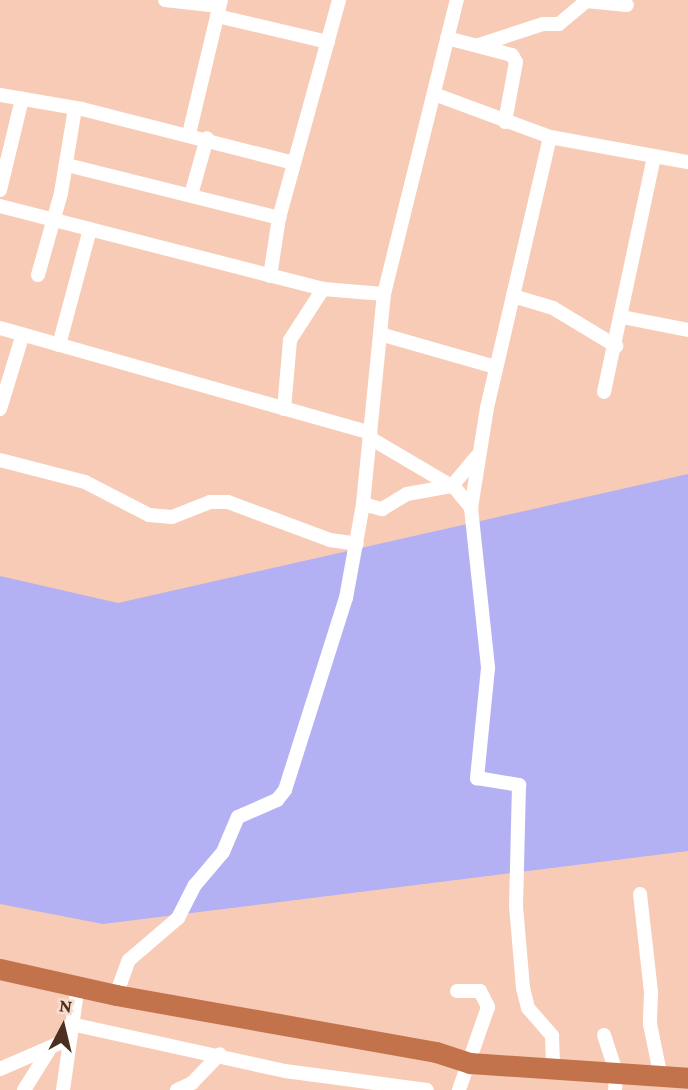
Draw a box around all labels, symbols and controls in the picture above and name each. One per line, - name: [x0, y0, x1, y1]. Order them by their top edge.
- north arrow: [28, 992, 98, 1062]
- text: N: [58, 994, 73, 1017]

